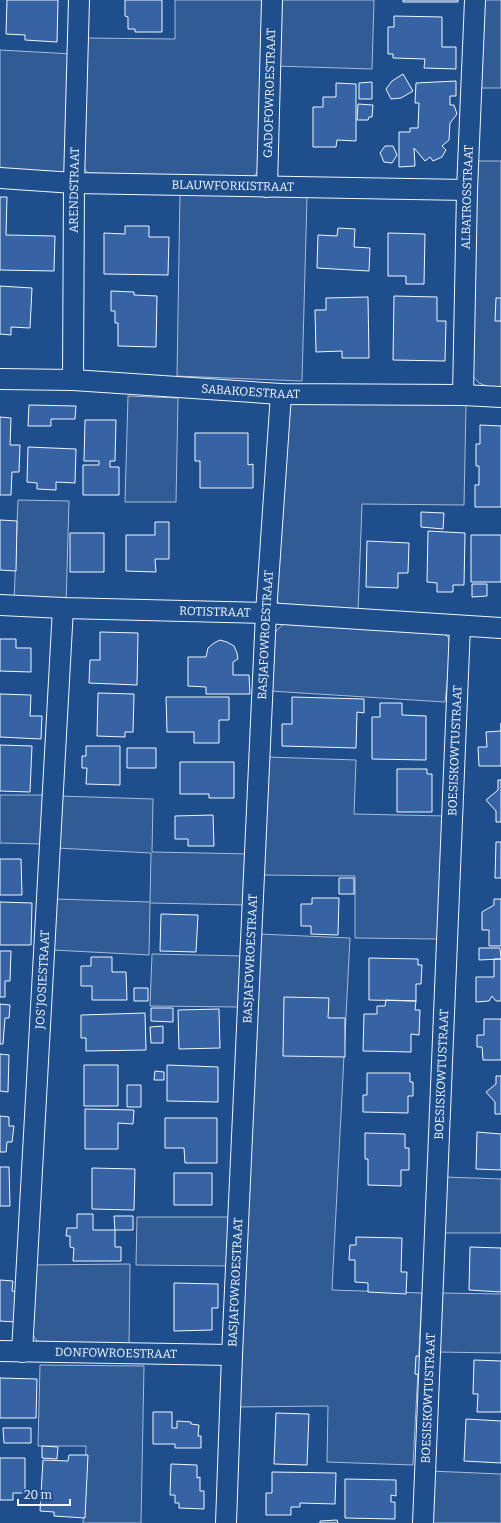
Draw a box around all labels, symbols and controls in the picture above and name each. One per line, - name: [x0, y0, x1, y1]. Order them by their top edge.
- street label: GADOFOWROESTRAAT: [261, 28, 278, 158]
- street label: ALBATROSSTRAAT: [459, 145, 476, 249]
- street label: ARENDSTRAAT: [67, 147, 82, 233]
- street label: BLAUWFORKISTRAAT: [171, 178, 294, 194]
- street label: SABAKOESTRAAT: [201, 382, 300, 401]
- street label: BASJAFOWROESTRAAT: [255, 570, 276, 700]
- street label: ROTISTRAAT: [179, 604, 251, 620]
- street label: BOESISKOWTUSTRAAT: [445, 685, 465, 816]
- street label: BASJAFOWROESTRAAT: [240, 894, 260, 1024]
- street label: JOS'JOSIESTRAAT: [33, 930, 52, 1030]
- street label: BOESISKOWTUSTRAAT: [432, 1009, 451, 1140]
- street label: BASJAFOWROESTRAAT: [225, 1217, 245, 1347]
- street label: BOESISKOWTUSTRAAT: [418, 1333, 438, 1464]
- street label: DONFOWROESTRAAT: [55, 1345, 177, 1361]
- scale bar: [18, 1481, 70, 1507]
- text: 20 m: [24, 1488, 53, 1502]

